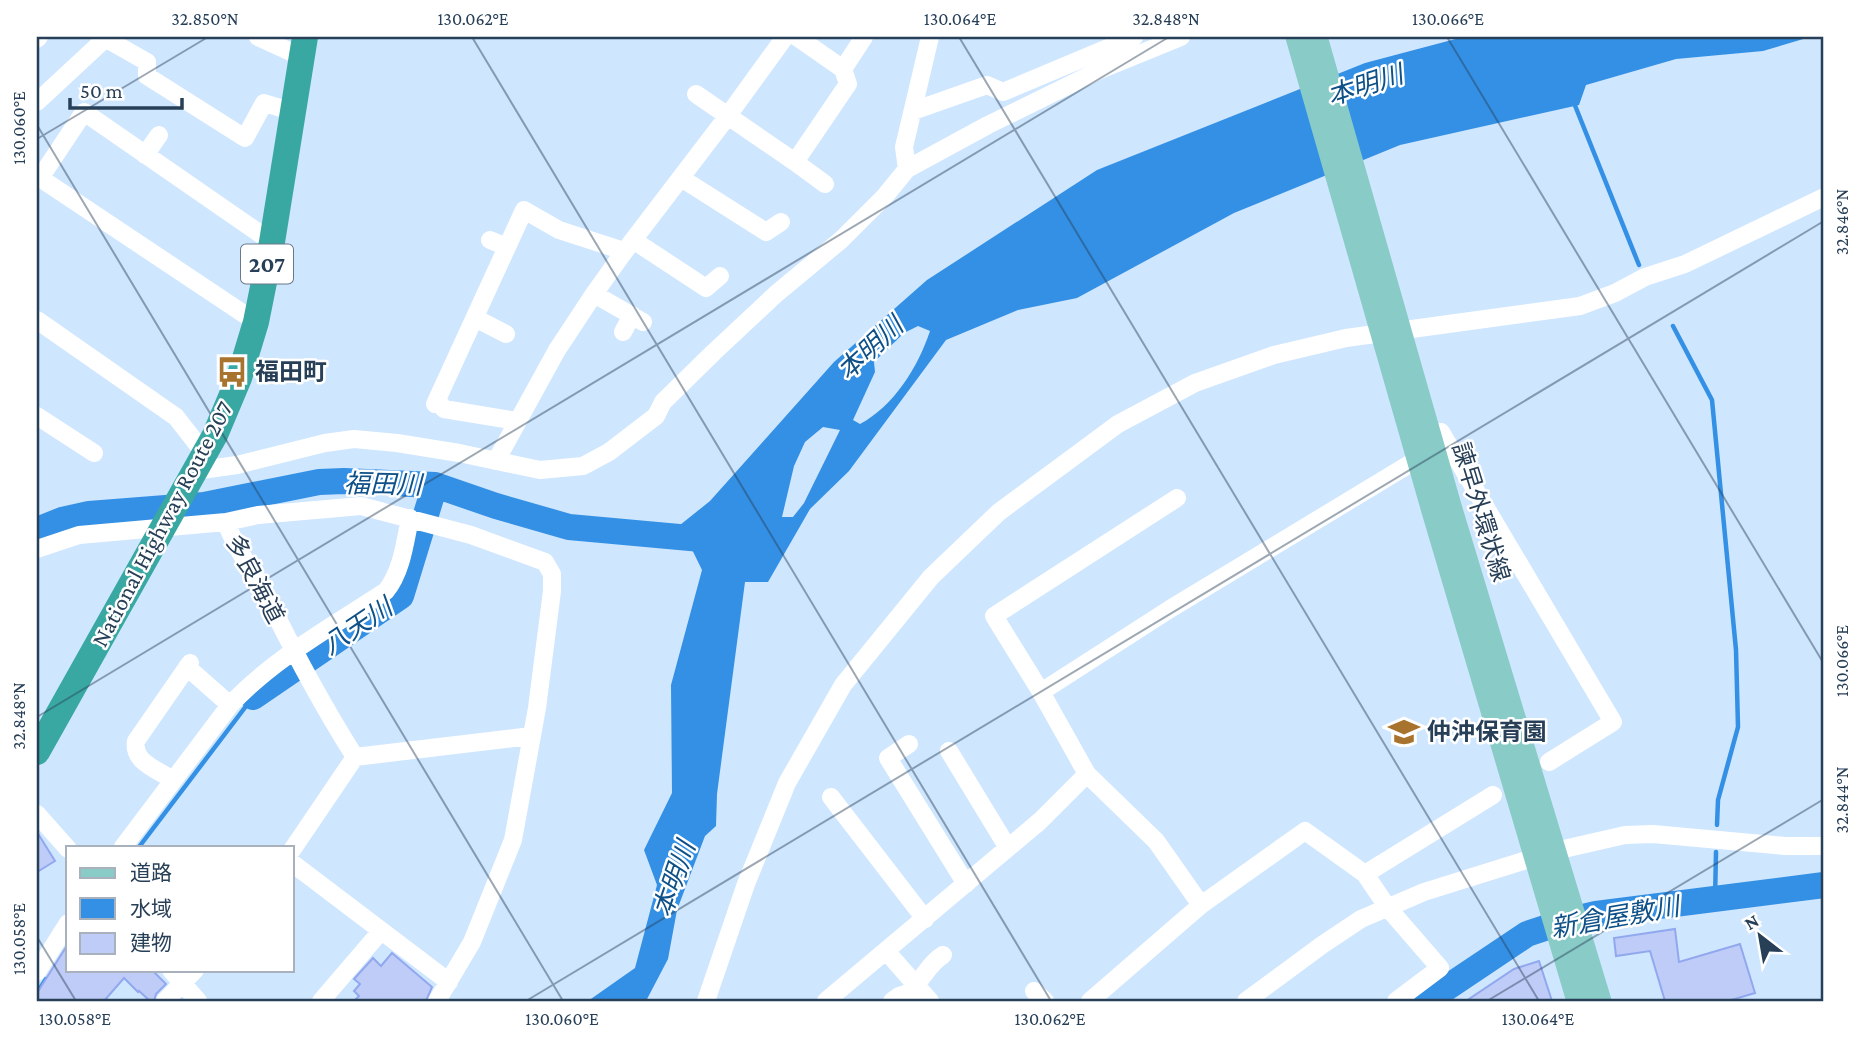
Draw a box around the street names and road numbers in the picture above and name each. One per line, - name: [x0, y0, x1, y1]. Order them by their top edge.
- road number: 207: [241, 244, 293, 284]
- street label: National Highway Route 207: [85, 396, 238, 651]
- street label: 諫早外環状線: [1448, 439, 1515, 585]
- street label: 多良海道: [221, 530, 290, 627]

